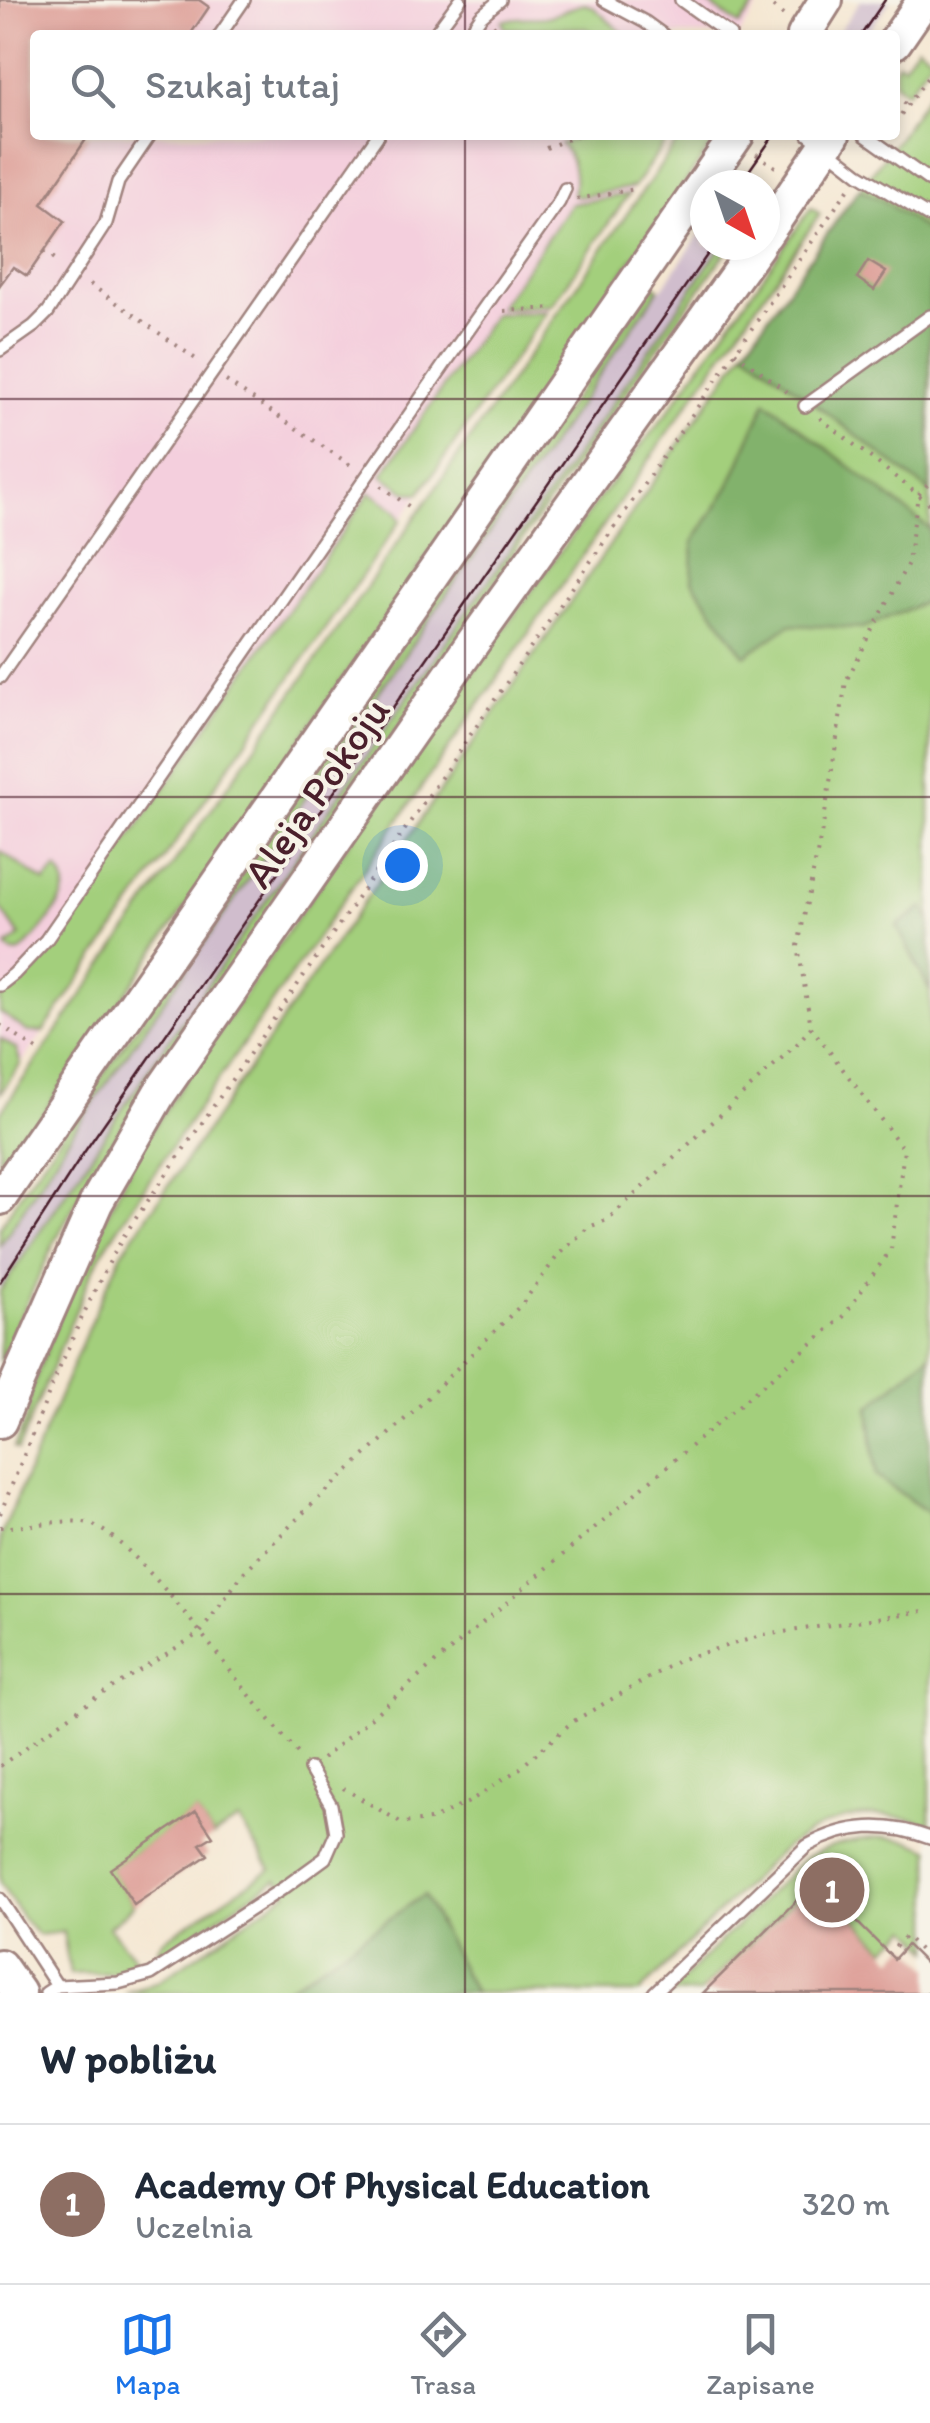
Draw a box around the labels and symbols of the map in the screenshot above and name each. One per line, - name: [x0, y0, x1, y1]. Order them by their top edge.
- north arrow: [690, 170, 780, 260]
- street label: Aleja Pokoju: [232, 687, 400, 897]
- your location: [377, 840, 428, 891]
- pin: 1: [800, 1852, 864, 1928]

